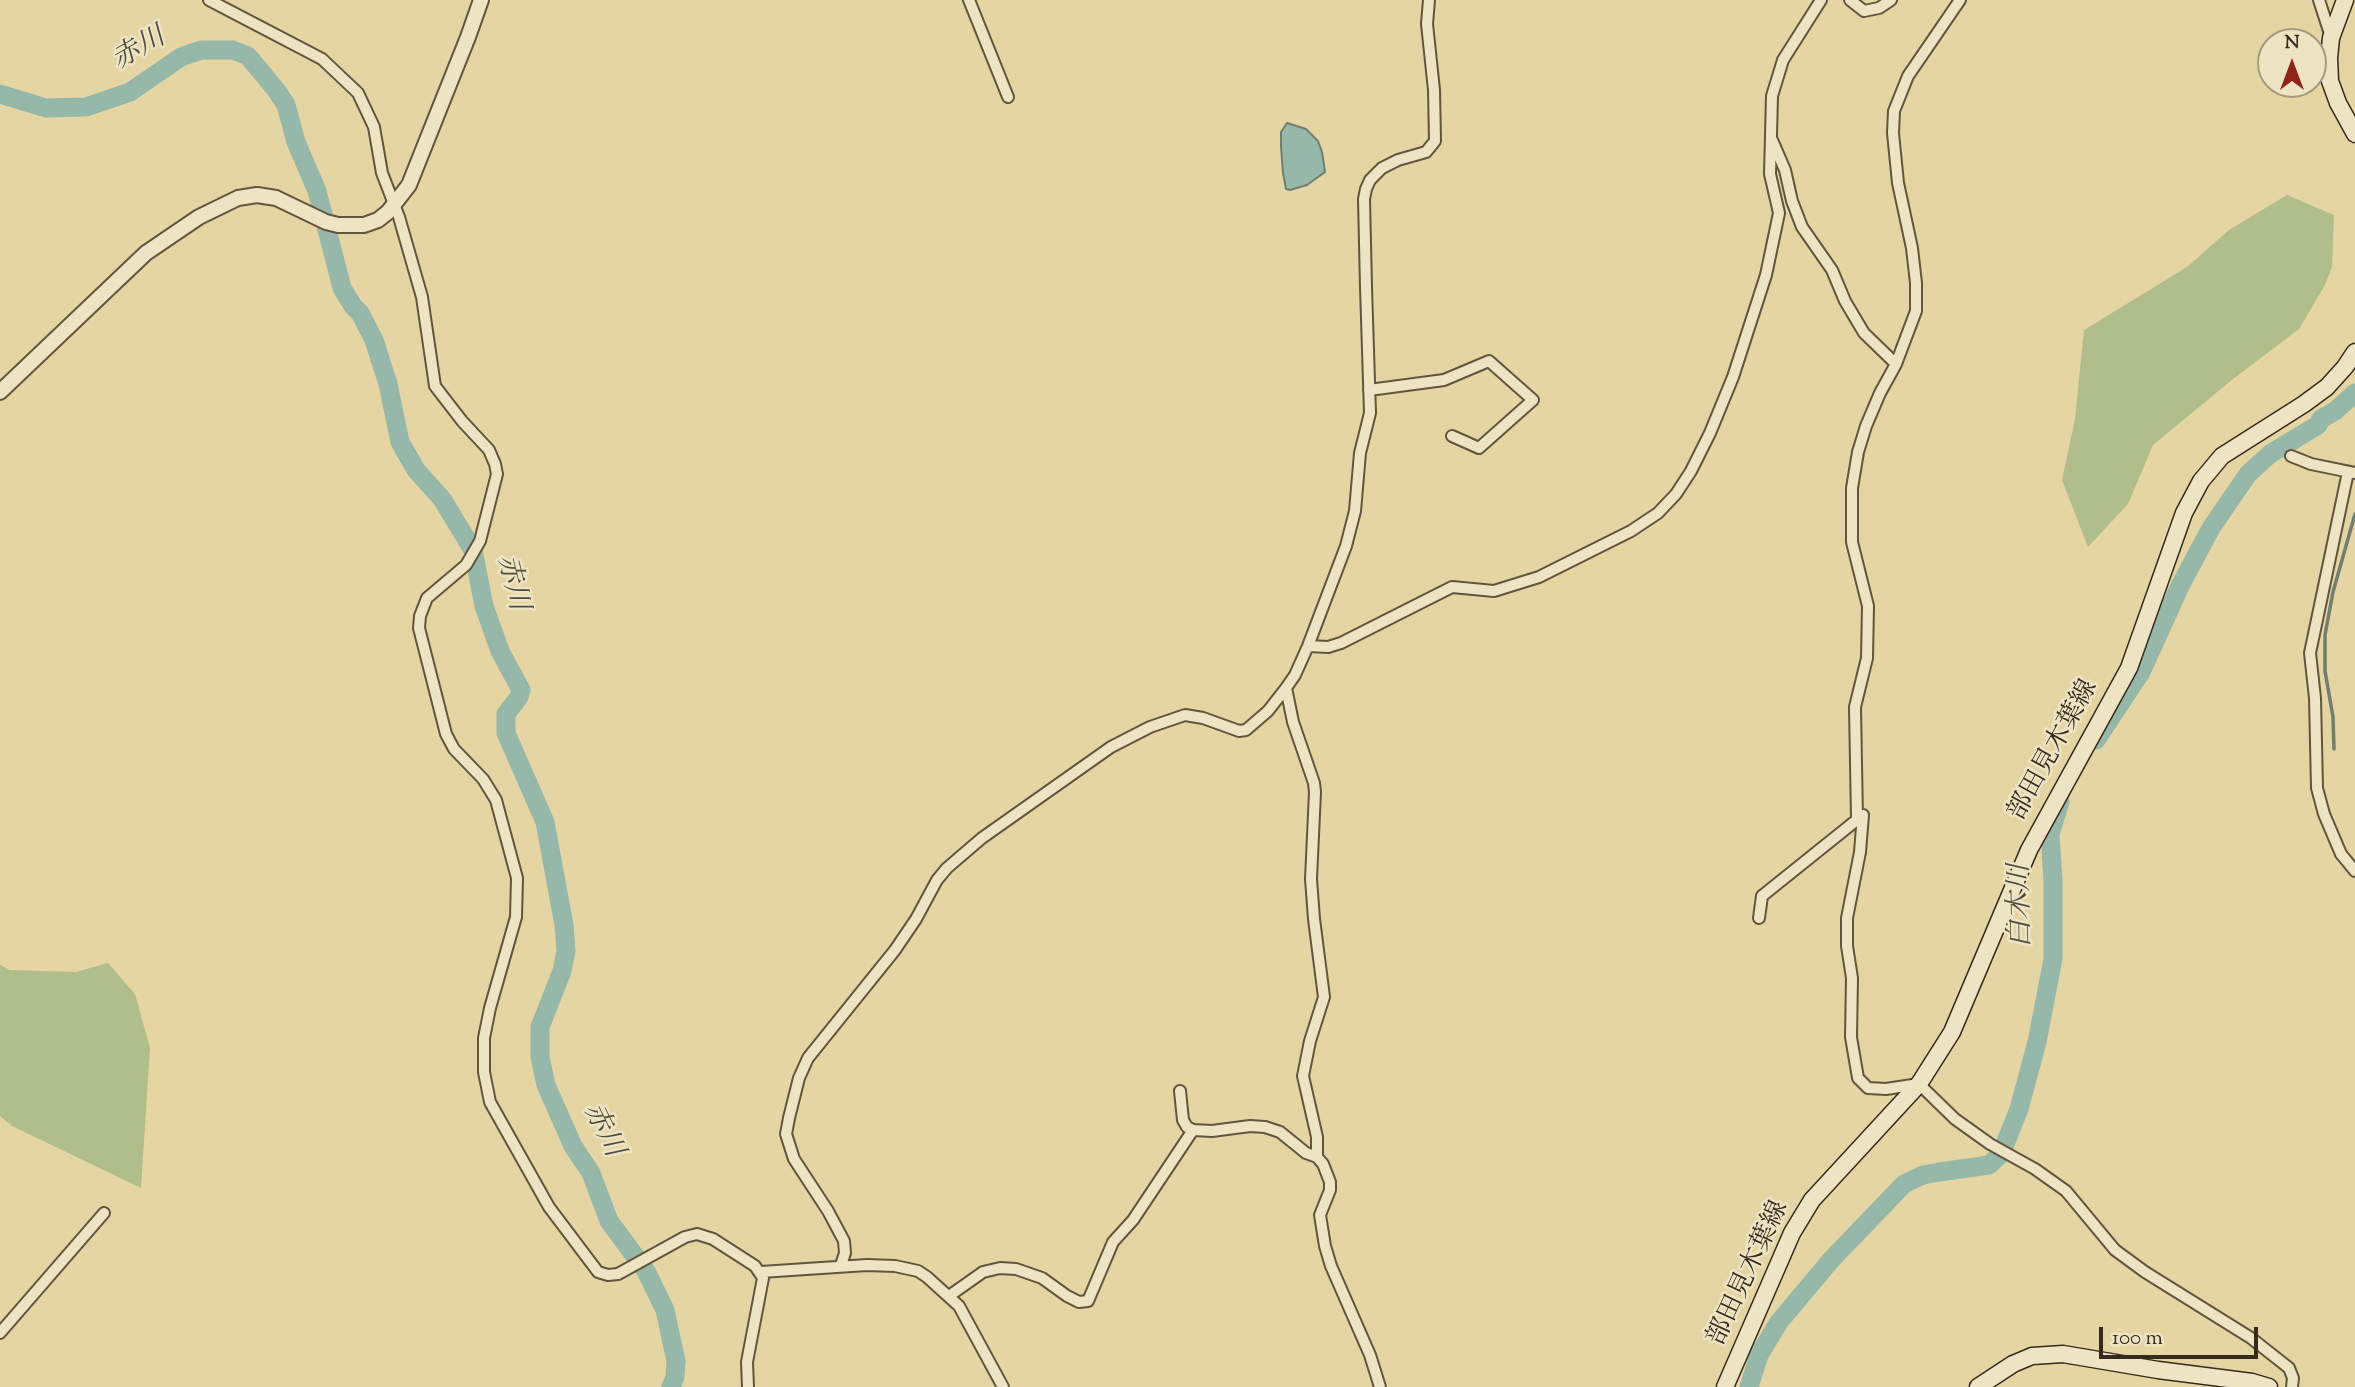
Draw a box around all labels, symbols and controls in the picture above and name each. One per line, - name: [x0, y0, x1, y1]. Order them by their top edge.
- water label: 赤川: [107, 22, 173, 80]
- north arrow: [2257, 28, 2327, 98]
- text: N: [2284, 30, 2300, 57]
- water label: 赤川: [487, 552, 533, 614]
- street label: 部田見木葉線: [2004, 675, 2106, 827]
- water label: 白木川: [2005, 864, 2041, 948]
- water label: 赤川: [574, 1098, 628, 1164]
- street label: 部田見木葉線: [1703, 1197, 1797, 1351]
- scale bar: [2103, 1314, 2262, 1358]
- text: 100 m: [2112, 1324, 2163, 1354]

